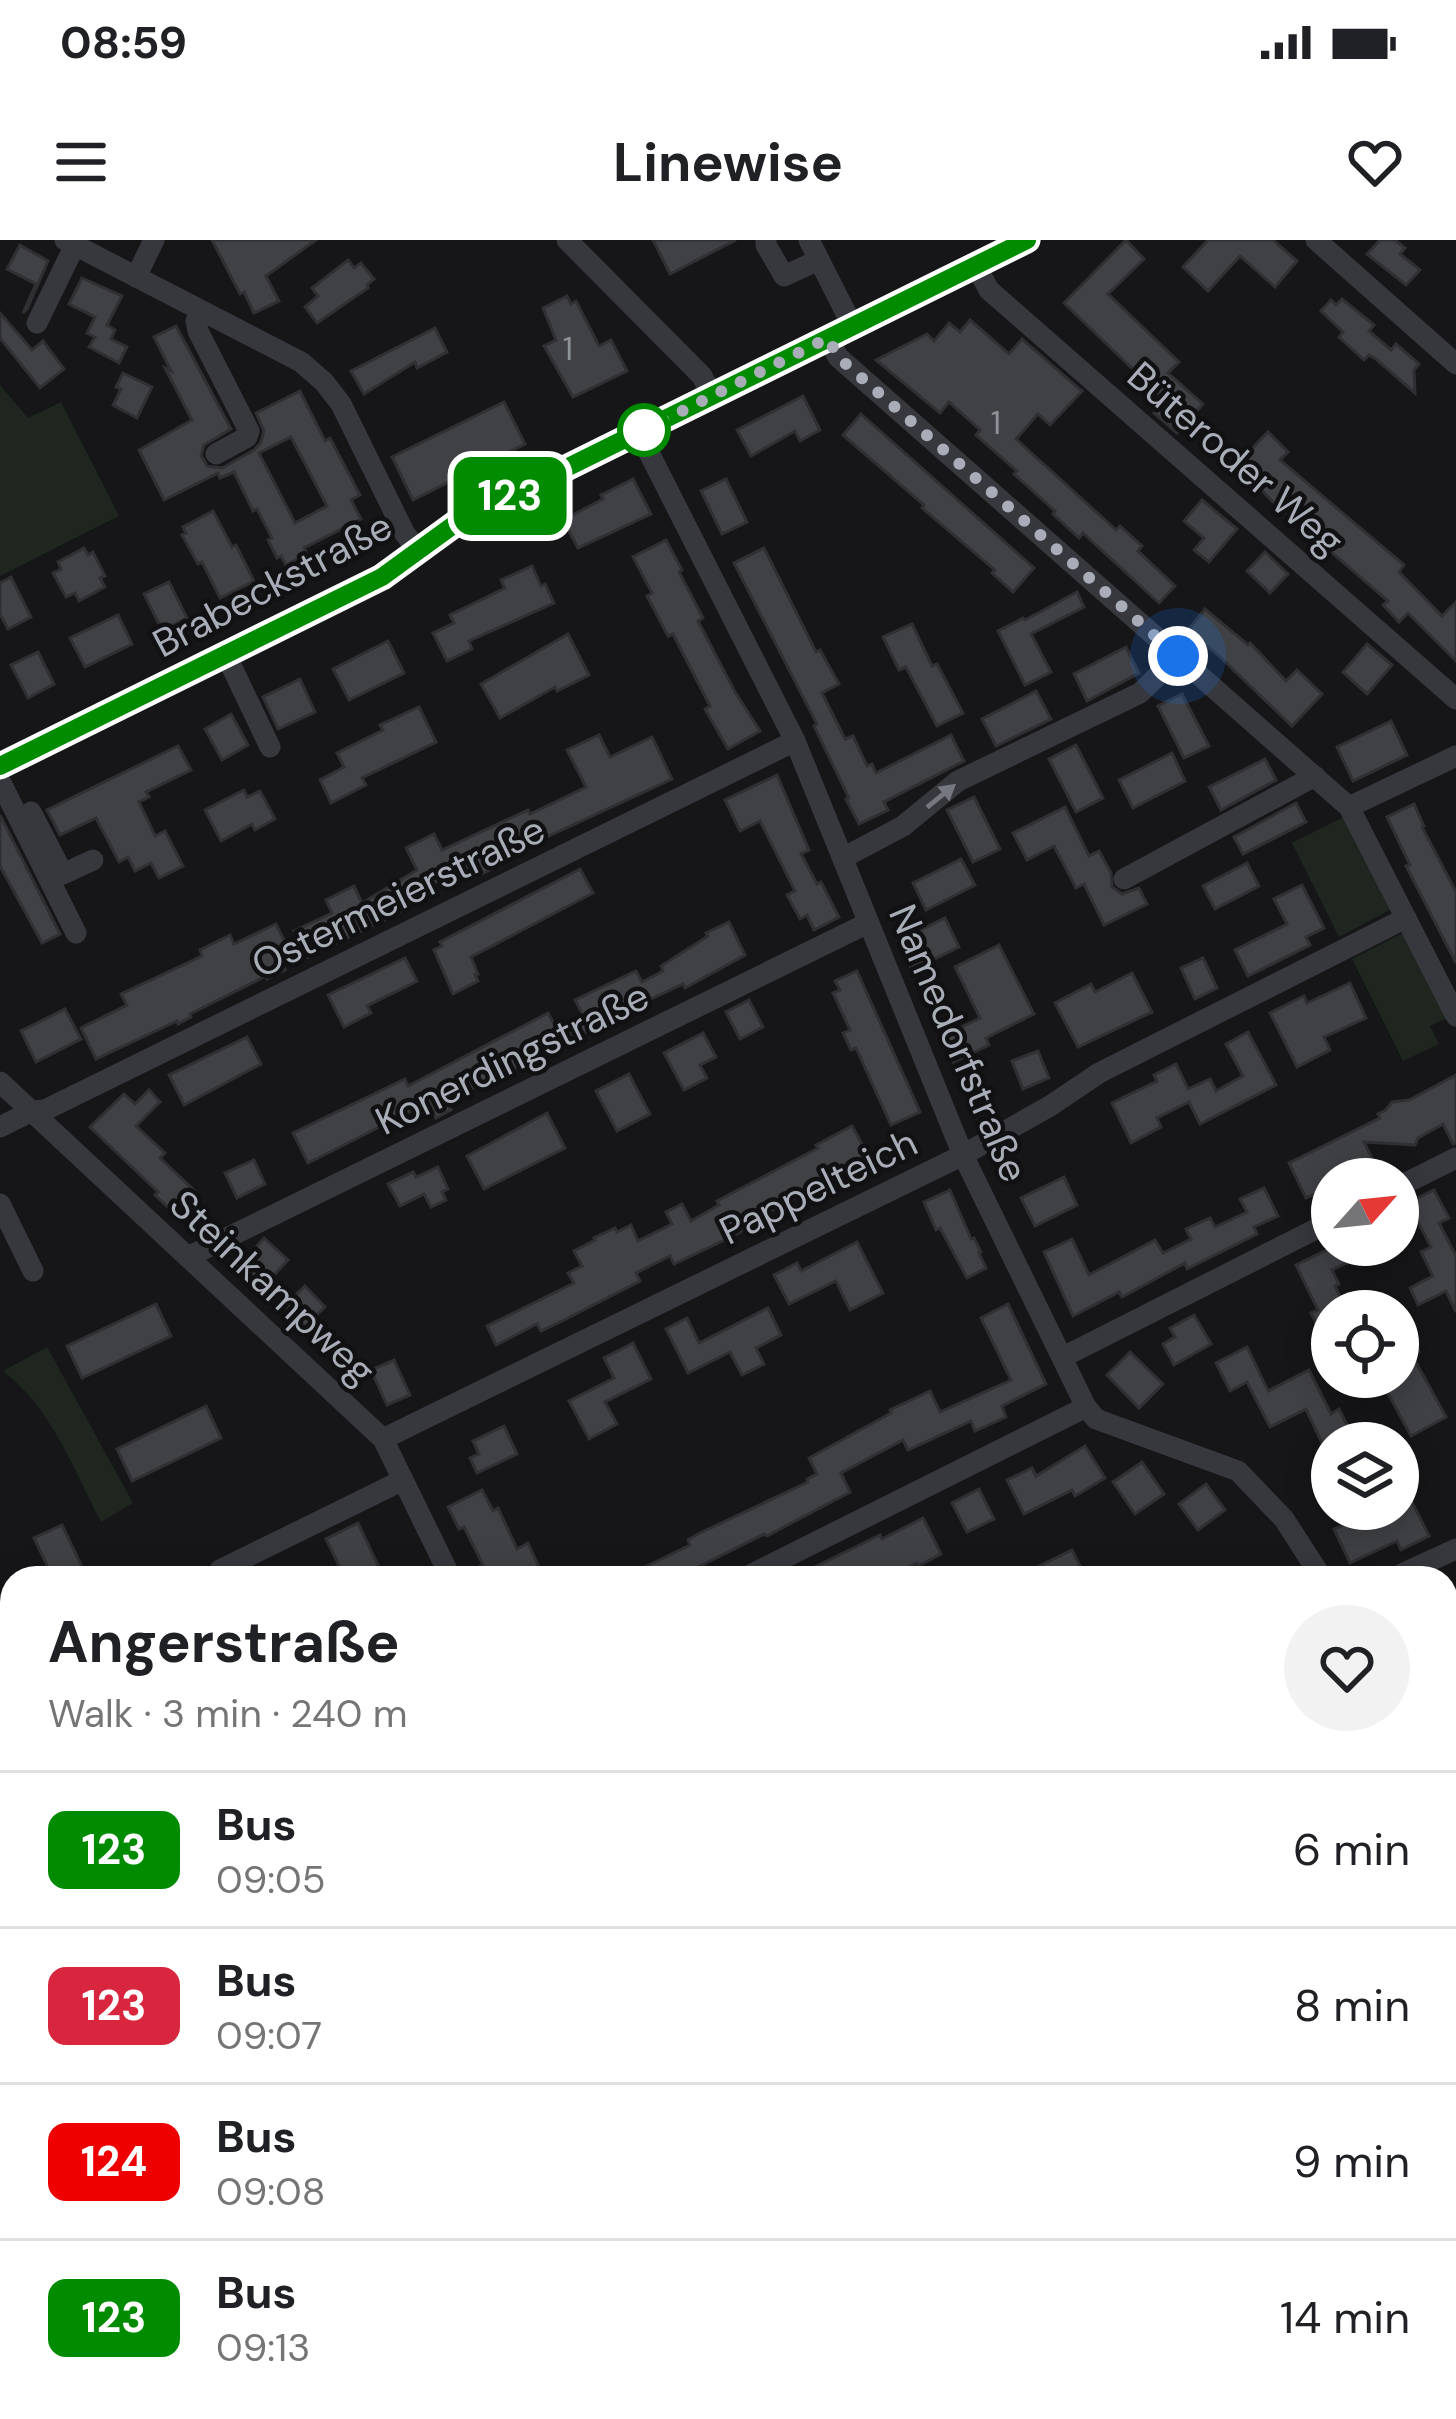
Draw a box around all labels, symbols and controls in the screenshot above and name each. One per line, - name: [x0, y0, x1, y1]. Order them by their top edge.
- text: 08:59: [60, 13, 187, 72]
- text: Linewise: [613, 127, 843, 198]
- icon: menu: [48, 129, 114, 195]
- icon: heart: [1342, 129, 1408, 195]
- house number: 1: [563, 327, 573, 370]
- street label: Büteroder Weg: [1117, 350, 1354, 566]
- house number: 1: [991, 401, 1001, 444]
- unlabelled marker: [619, 405, 669, 455]
- line badge: 123: [441, 457, 579, 535]
- text: 123: [478, 468, 542, 523]
- street label: Brabeckstraße: [144, 500, 401, 669]
- your location: [1148, 626, 1208, 686]
- one-way arrow: [926, 783, 956, 809]
- street label: Ostermeierstraße: [243, 803, 553, 990]
- street label: Namedorfstraße: [877, 897, 1040, 1190]
- street label: Konerdingstraße: [367, 970, 657, 1147]
- street label: Pappelteich: [711, 1117, 925, 1256]
- north arrow: [1311, 1158, 1419, 1266]
- map controls: [1311, 1158, 1419, 1530]
- street label: Steinkampweg: [159, 1179, 386, 1396]
- button: locate: [1311, 1290, 1419, 1398]
- button: layers: [1311, 1422, 1419, 1530]
- text: Angerstraße: [48, 1605, 399, 1680]
- button: heart: [1284, 1605, 1410, 1731]
- text: Walk · 3 min · 240 m: [48, 1688, 408, 1739]
- text: Bus: [216, 1795, 296, 1854]
- text: 6 min: [1293, 1820, 1410, 1879]
- text: 123: [82, 1822, 146, 1877]
- text: 09:05: [216, 1854, 326, 1905]
- text: Bus: [216, 1951, 296, 2010]
- text: 8 min: [1294, 1976, 1410, 2035]
- text: 123: [82, 1978, 146, 2033]
- text: 09:07: [216, 2010, 322, 2061]
- text: Bus: [216, 2107, 296, 2166]
- text: 9 min: [1293, 2132, 1410, 2191]
- text: 124: [81, 2134, 147, 2189]
- text: 09:08: [216, 2166, 325, 2217]
- text: Bus: [216, 2263, 296, 2322]
- text: 14 min: [1280, 2288, 1410, 2347]
- text: 123: [82, 2290, 146, 2345]
- text: 09:13: [216, 2322, 310, 2373]

